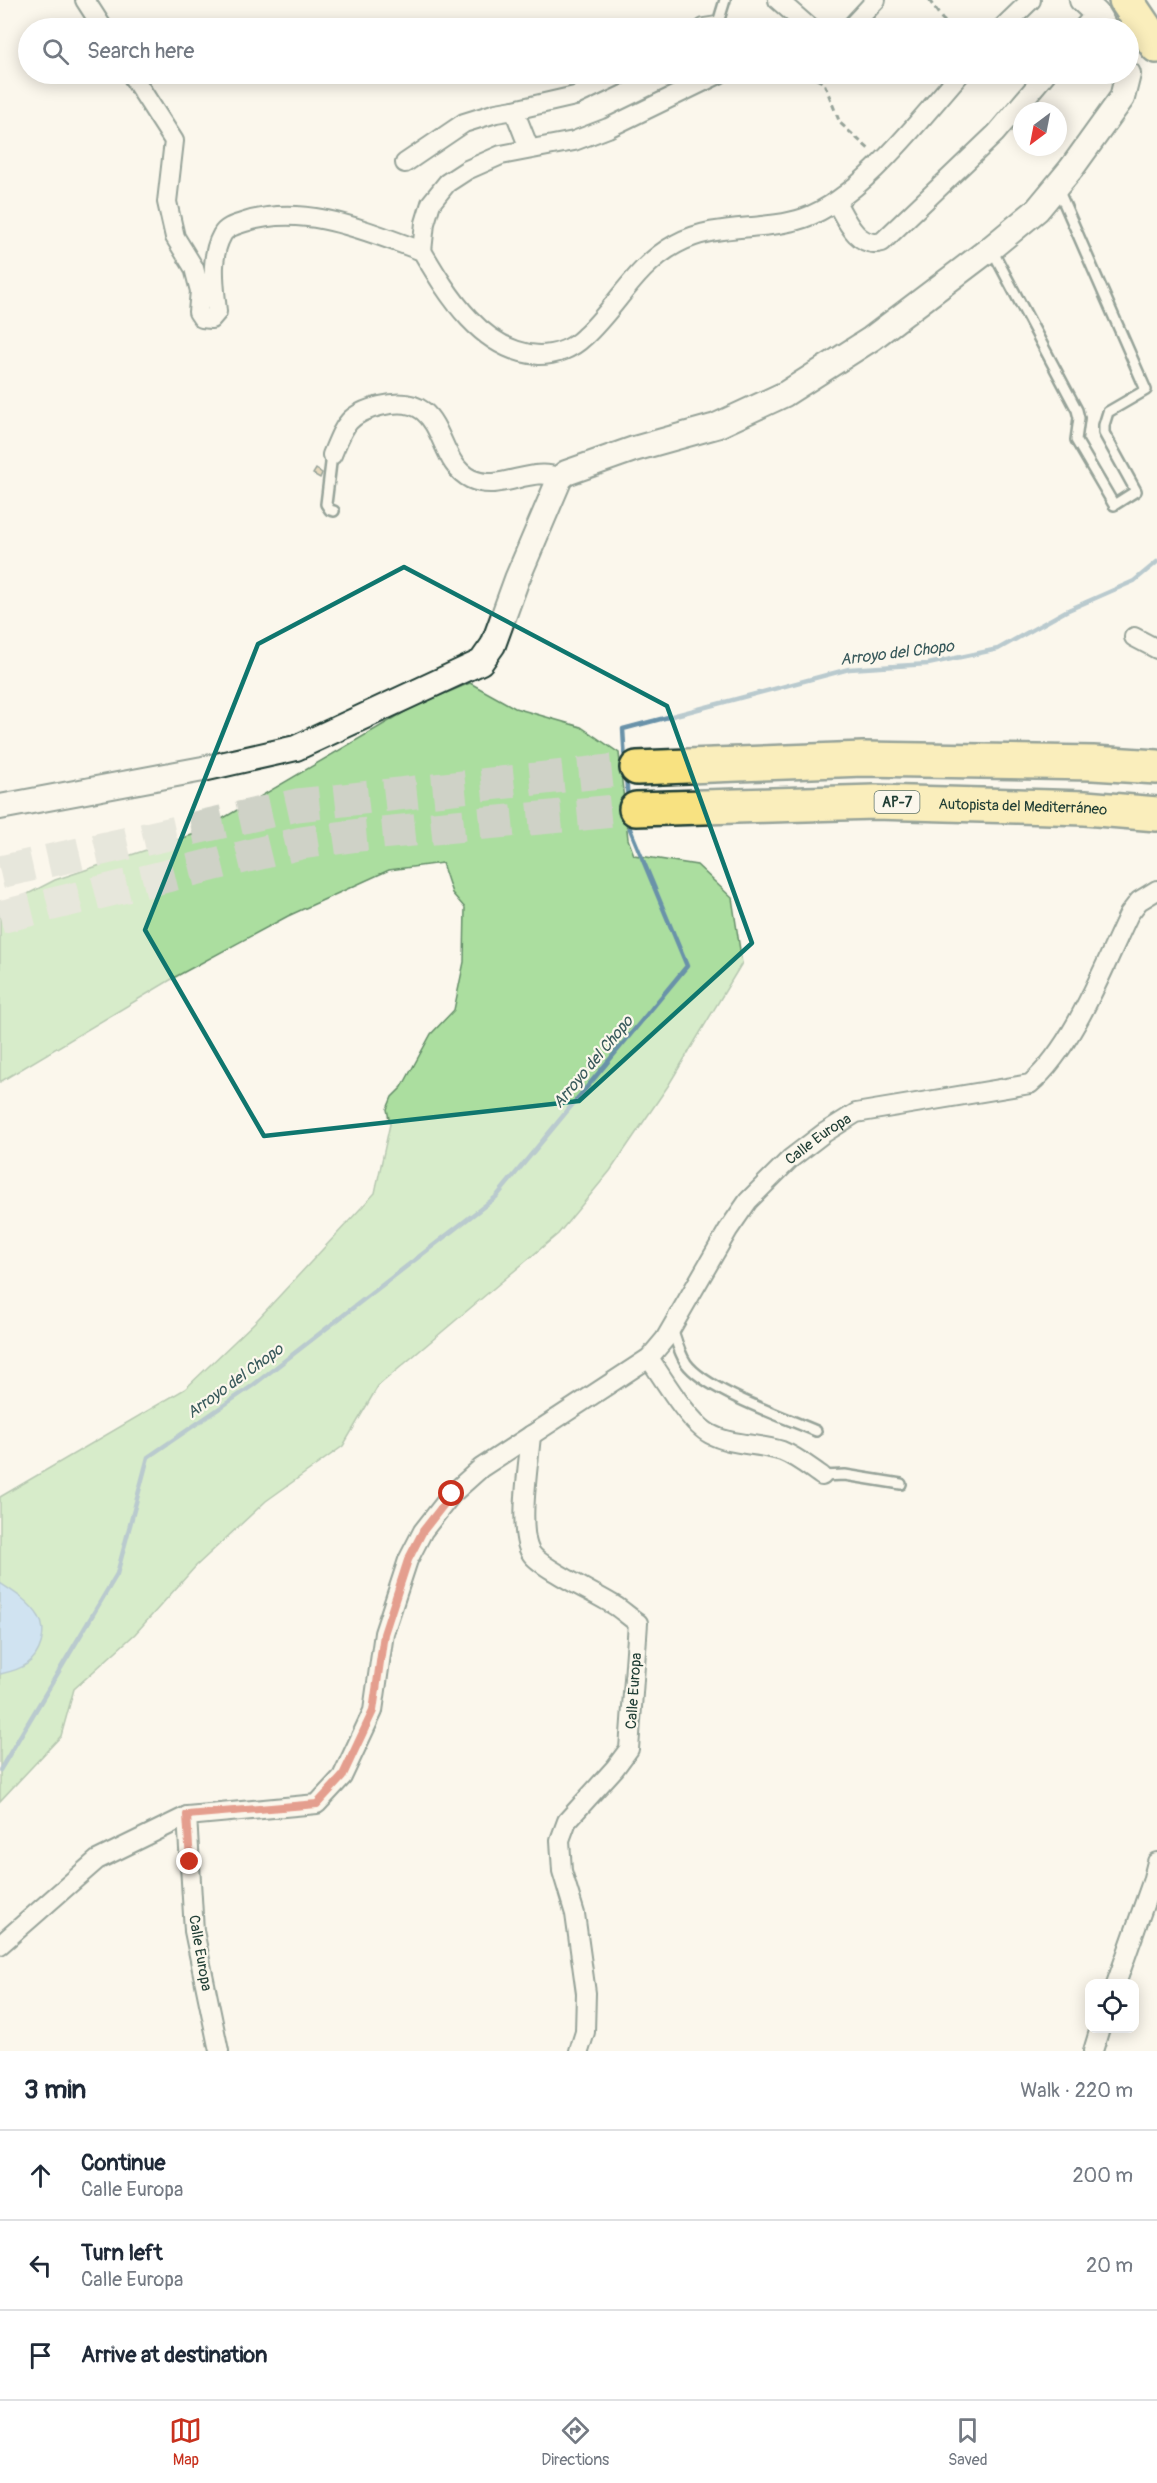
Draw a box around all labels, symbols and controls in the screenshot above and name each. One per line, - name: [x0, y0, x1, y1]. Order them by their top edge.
- search box: [18, 18, 1139, 84]
- icon: search: [39, 35, 72, 68]
- text: Search here: [87, 37, 194, 65]
- north arrow: [1013, 102, 1067, 156]
- water label: Arroyo del Chopo: [839, 636, 956, 670]
- road number: AP-7: [874, 791, 920, 813]
- street label: Autopista del Mediterráneo: [938, 794, 1108, 819]
- water label: Arroyo del Chopo: [549, 1011, 638, 1112]
- street label: Calle Europa: [781, 1109, 855, 1169]
- water label: Arroyo del Chopo: [183, 1338, 288, 1423]
- route start: [438, 1480, 464, 1506]
- street label: Calle Europa: [622, 1652, 646, 1730]
- route end: [176, 1848, 202, 1874]
- street label: Calle Europa: [184, 1914, 216, 1992]
- map controls: [1085, 1979, 1139, 2033]
- button: locate: [1085, 1979, 1139, 2033]
- text: 3 min: [24, 2074, 86, 2106]
- text: Walk · 220 m: [1020, 2078, 1133, 2103]
- text: Continue: [81, 2149, 165, 2177]
- icon: ahead: [24, 2159, 57, 2192]
- text: 200 m: [1072, 2163, 1133, 2188]
- text: Calle Europa: [81, 2177, 183, 2202]
- text: Turn left: [81, 2239, 163, 2267]
- icon: left: [24, 2249, 57, 2282]
- text: 20 m: [1086, 2253, 1133, 2278]
- text: Calle Europa: [81, 2267, 183, 2292]
- icon: arrive: [24, 2339, 57, 2372]
- text: Arrive at destination: [81, 2341, 267, 2369]
- tab: Map: [169, 2414, 202, 2470]
- tab: Directions: [541, 2414, 609, 2470]
- tab: Saved: [948, 2414, 988, 2470]

